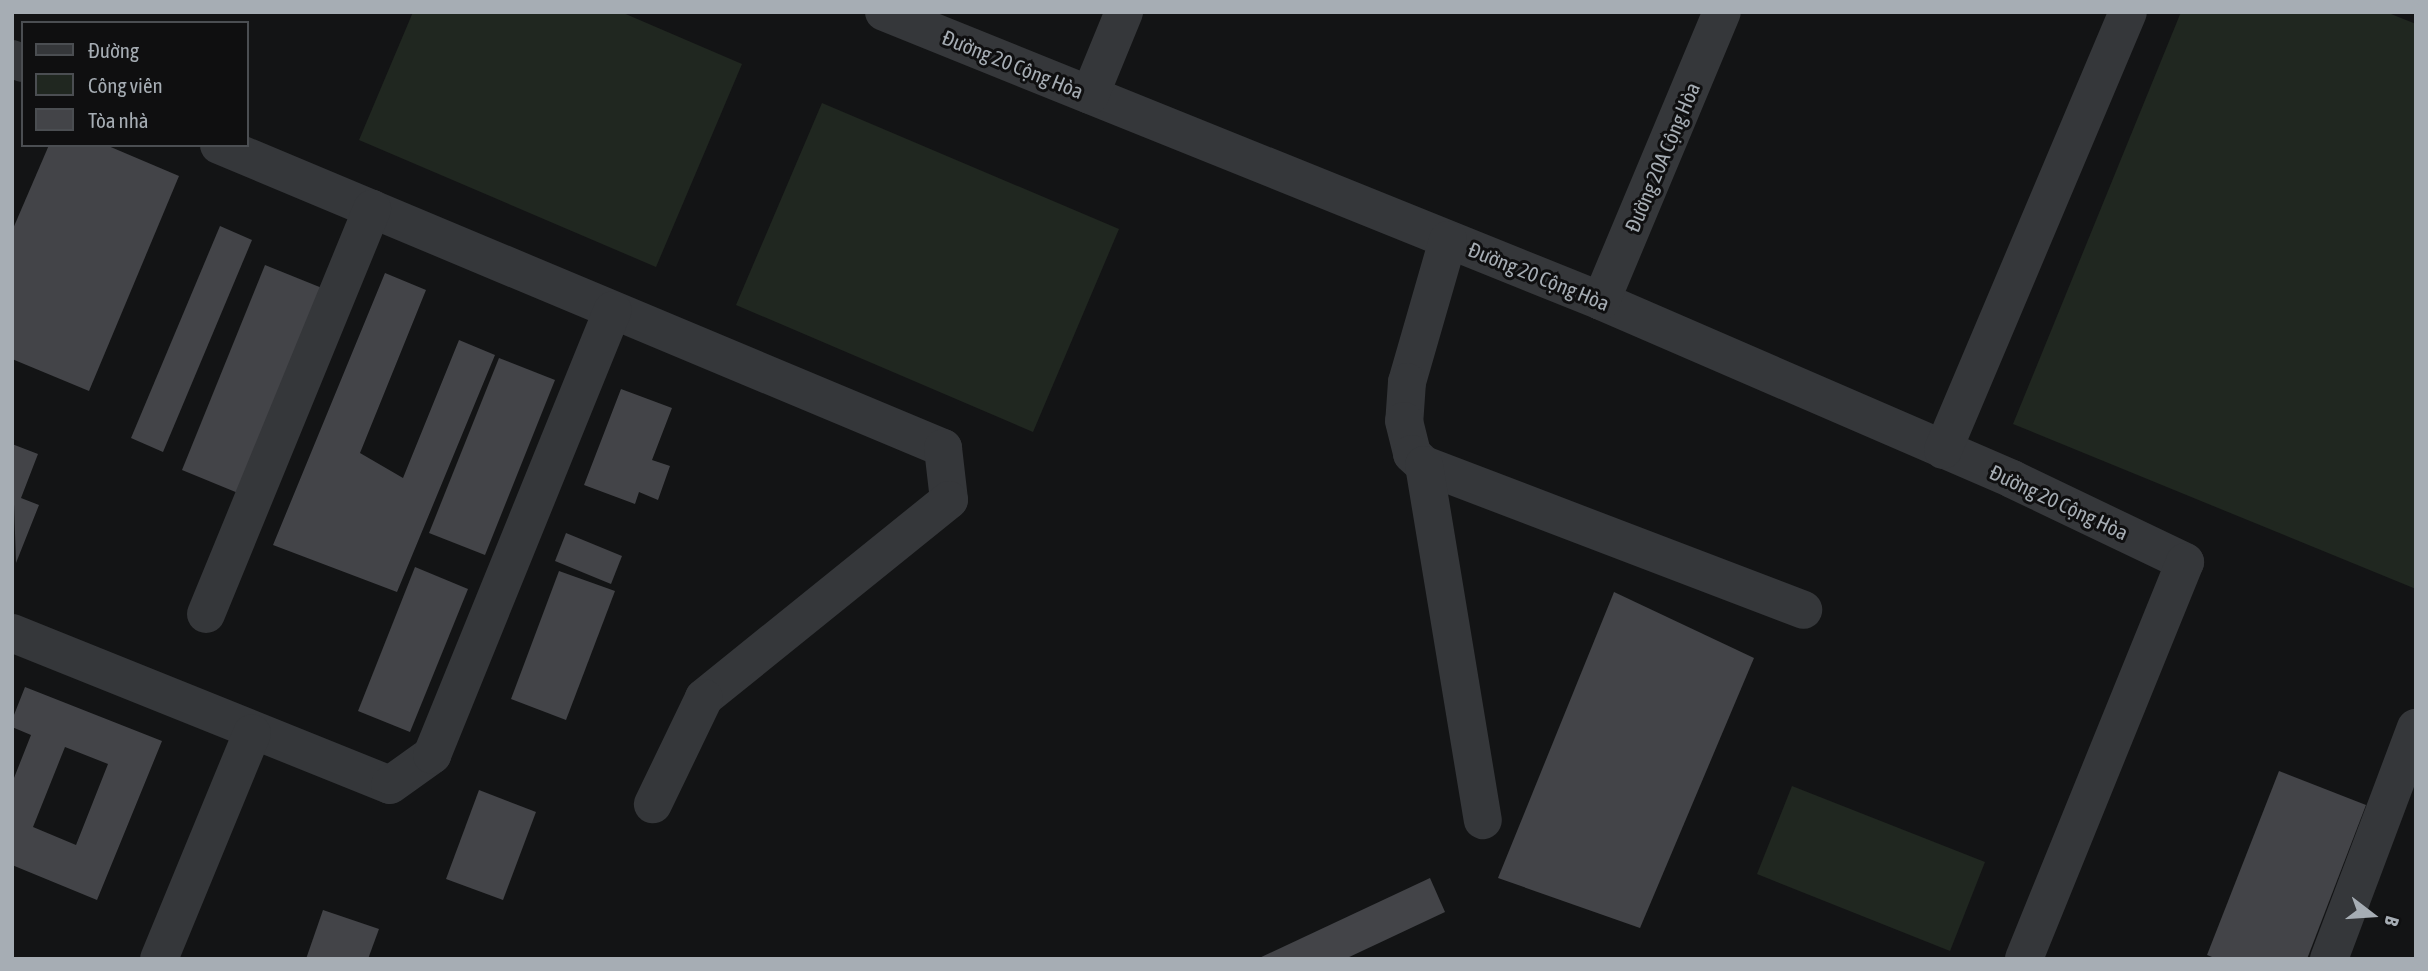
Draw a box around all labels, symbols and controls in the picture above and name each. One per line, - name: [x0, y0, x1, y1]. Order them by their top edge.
- legend: [21, 21, 248, 147]
- street label: Đường 20 Cộng Hòa: [939, 24, 1087, 104]
- text: Đường: [88, 38, 139, 62]
- text: Công viên: [88, 73, 163, 97]
- street label: Đường 20A Cộng Hòa: [1619, 78, 1705, 236]
- text: Tòa nhà: [88, 108, 149, 132]
- street label: Đường 20 Cộng Hòa: [1465, 236, 1613, 316]
- street label: Đường 20 Cộng Hòa: [1986, 459, 2132, 545]
- north arrow: [2337, 880, 2407, 950]
- text: B: [2380, 914, 2404, 929]

